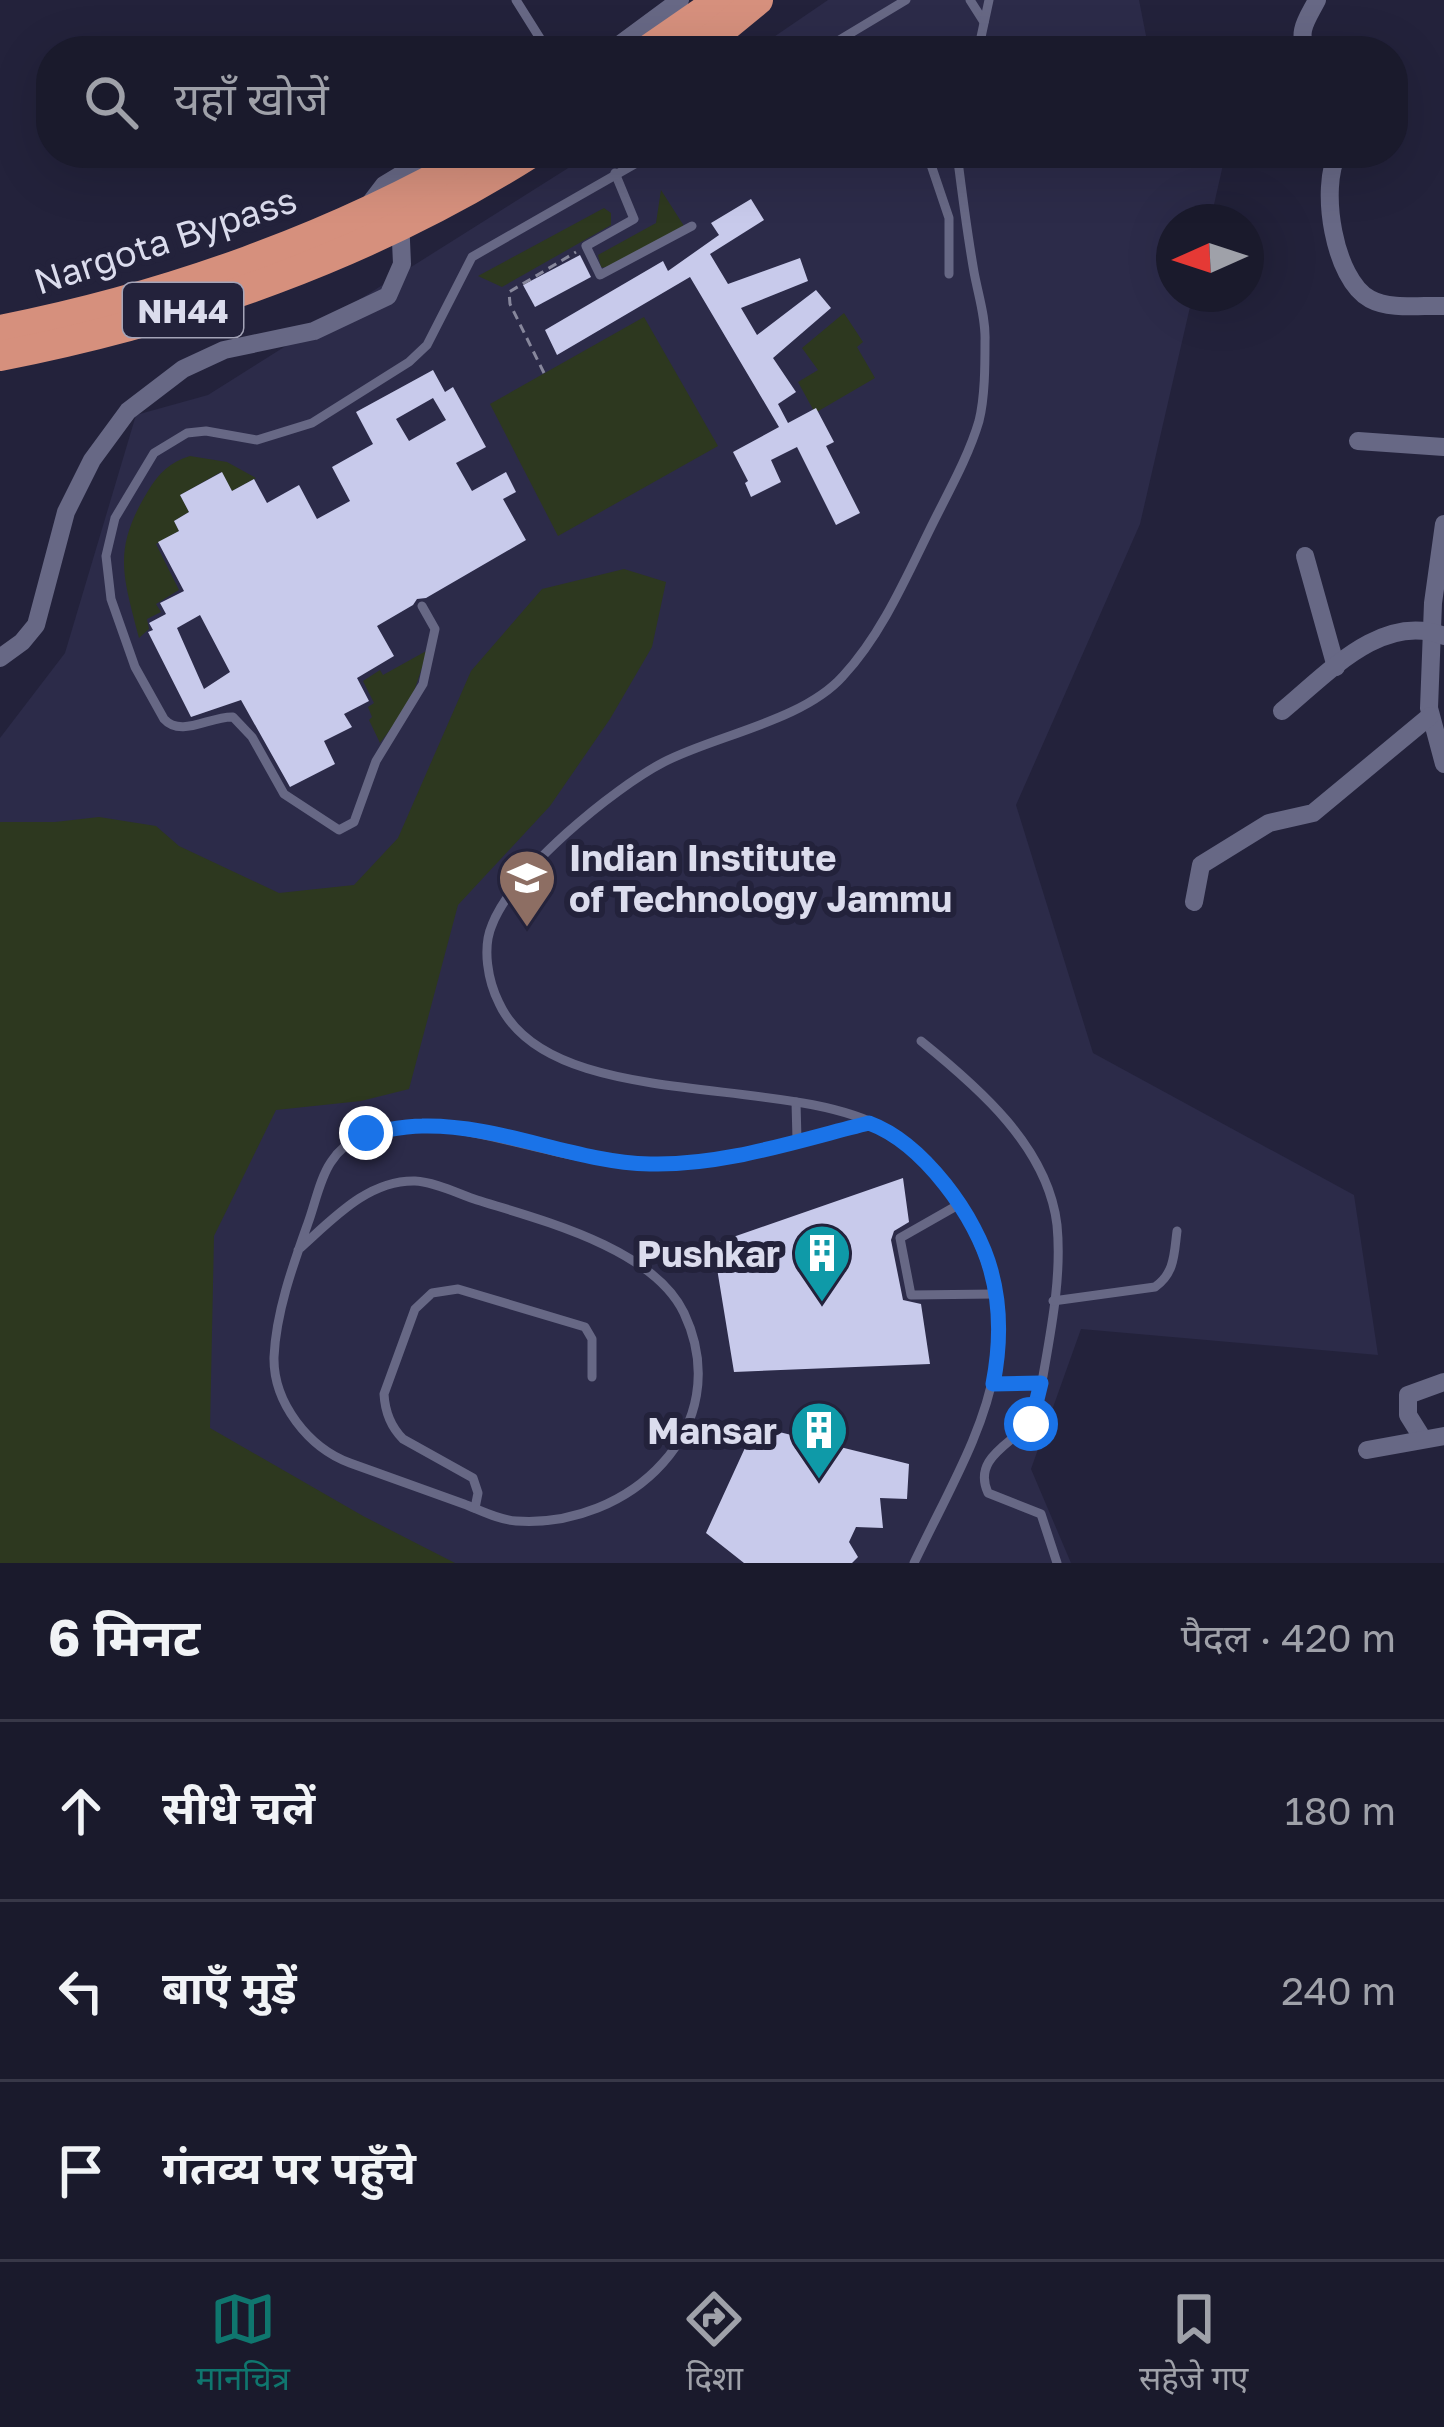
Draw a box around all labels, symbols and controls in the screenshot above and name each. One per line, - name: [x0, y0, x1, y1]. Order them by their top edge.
- search box: [36, 36, 1408, 168]
- icon: search: [78, 69, 144, 135]
- text: यहाँ खोजें: [174, 71, 329, 125]
- street label: Nargota Bypass: [28, 177, 302, 303]
- north arrow: [1156, 204, 1264, 312]
- road number: NH44: [123, 283, 243, 337]
- place label: Indian Institute of Technology Jammu: [569, 836, 952, 920]
- school or university icon: Indian Institute of Technology Jammu: [496, 847, 558, 929]
- route end: [339, 1106, 393, 1160]
- building icon: Pushkar: [791, 1222, 853, 1304]
- place label: Pushkar: [637, 1232, 780, 1275]
- route start: [1004, 1397, 1058, 1451]
- building icon: Mansar: [788, 1399, 850, 1481]
- place label: Mansar: [647, 1409, 777, 1452]
- text: 6 मिनट: [48, 1606, 200, 1667]
- text: पैदल · 420 m: [1181, 1614, 1396, 1661]
- icon: ahead: [48, 1778, 114, 1844]
- text: सीधे चलें: [162, 1780, 315, 1834]
- text: 180 m: [1285, 1787, 1396, 1834]
- icon: left: [48, 1958, 114, 2024]
- text: बाएँ मुड़ें: [162, 1960, 297, 2014]
- text: 240 m: [1281, 1967, 1396, 2014]
- icon: arrive: [48, 2138, 114, 2204]
- text: गंतव्य पर पहुँचे: [162, 2140, 416, 2194]
- tab: मानचित्र: [196, 2286, 290, 2403]
- tab: दिशा: [681, 2286, 747, 2403]
- tab: सहेजे गए: [1139, 2286, 1248, 2403]

